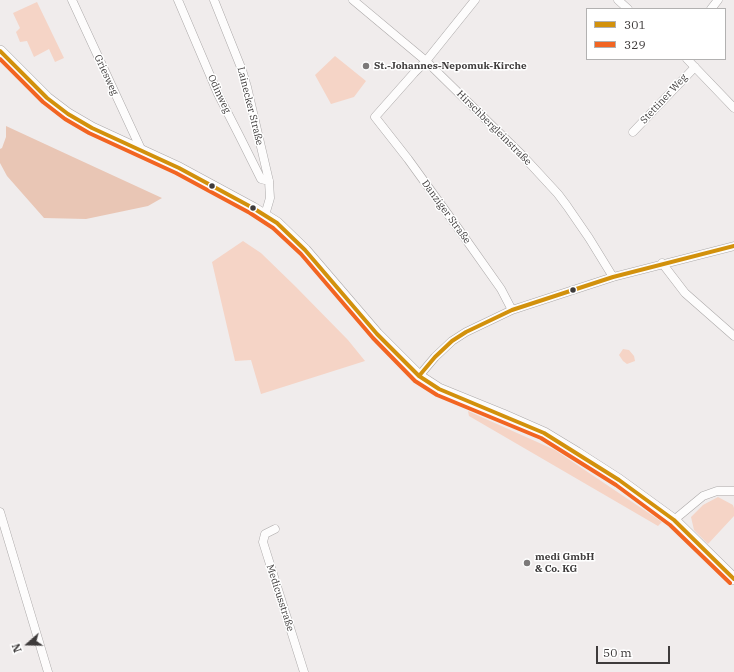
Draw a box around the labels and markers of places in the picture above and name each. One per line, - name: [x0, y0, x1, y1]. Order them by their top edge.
- place label: St.-Johannes-Nepomuk-Kirche: [374, 60, 527, 72]
- marker: St.-Johannes-Nepomuk-Kirche: [361, 61, 371, 71]
- unlabelled marker: [207, 181, 217, 191]
- unlabelled marker: [248, 203, 258, 213]
- unlabelled marker: [568, 285, 578, 295]
- place label: medi GmbH & Co. KG: [535, 551, 594, 574]
- marker: medi GmbH & Co. KG: [522, 558, 532, 568]

